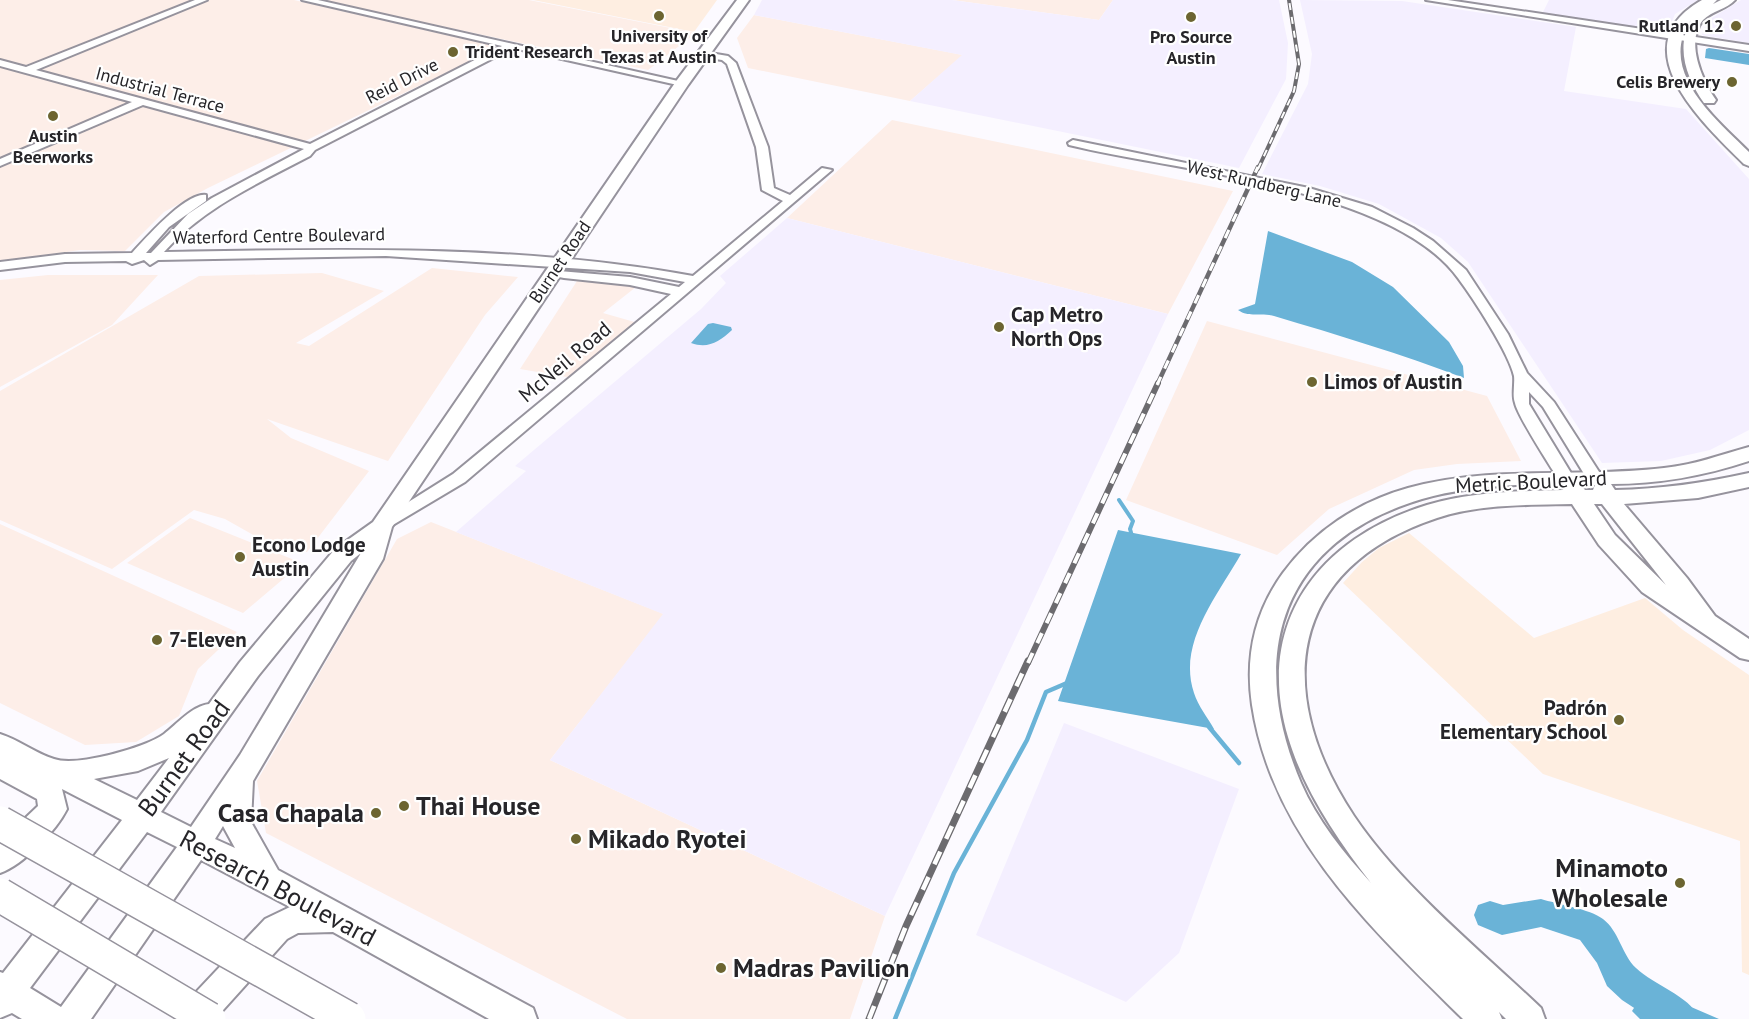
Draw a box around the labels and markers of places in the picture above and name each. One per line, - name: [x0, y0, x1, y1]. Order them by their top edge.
- marker: University of Texas at Austin: [652, 9, 666, 23]
- marker: Pro Source Austin: [1184, 10, 1198, 24]
- place label: Rutland 12: [1639, 14, 1724, 37]
- marker: Rutland 12: [1729, 19, 1743, 33]
- place label: University of Texas at Austin: [601, 24, 717, 68]
- place label: Pro Source Austin: [1150, 25, 1232, 69]
- place label: Trident Research: [465, 40, 593, 63]
- marker: Trident Research: [446, 45, 460, 59]
- place label: Celis Brewery: [1616, 70, 1720, 93]
- marker: Celis Brewery: [1725, 75, 1739, 89]
- marker: Austin Beerworks: [46, 109, 60, 123]
- place label: Austin Beerworks: [13, 124, 94, 168]
- place label: Cap Metro North Ops: [1011, 301, 1103, 352]
- marker: Cap Metro North Ops: [992, 320, 1006, 334]
- place label: Limos of Austin: [1324, 368, 1462, 395]
- marker: Limos of Austin: [1305, 375, 1319, 389]
- place label: Econo Lodge Austin: [252, 531, 366, 582]
- marker: Econo Lodge Austin: [233, 550, 247, 564]
- place label: 7-Eleven: [169, 626, 247, 653]
- marker: 7-Eleven: [150, 633, 164, 647]
- place label: Padrón Elementary School: [1440, 694, 1608, 745]
- marker: Padrón Elementary School: [1612, 713, 1626, 727]
- place label: Thai House: [416, 789, 540, 822]
- place label: Casa Chapala: [218, 796, 364, 829]
- marker: Thai House: [397, 799, 411, 813]
- marker: Casa Chapala: [369, 806, 383, 820]
- place label: Mikado Ryotei: [588, 822, 746, 855]
- marker: Mikado Ryotei: [569, 832, 583, 846]
- place label: Minamoto Wholesale: [1552, 851, 1668, 914]
- marker: Minamoto Wholesale: [1673, 876, 1687, 890]
- place label: Madras Pavilion: [733, 951, 909, 984]
- marker: Madras Pavilion: [714, 961, 728, 975]

